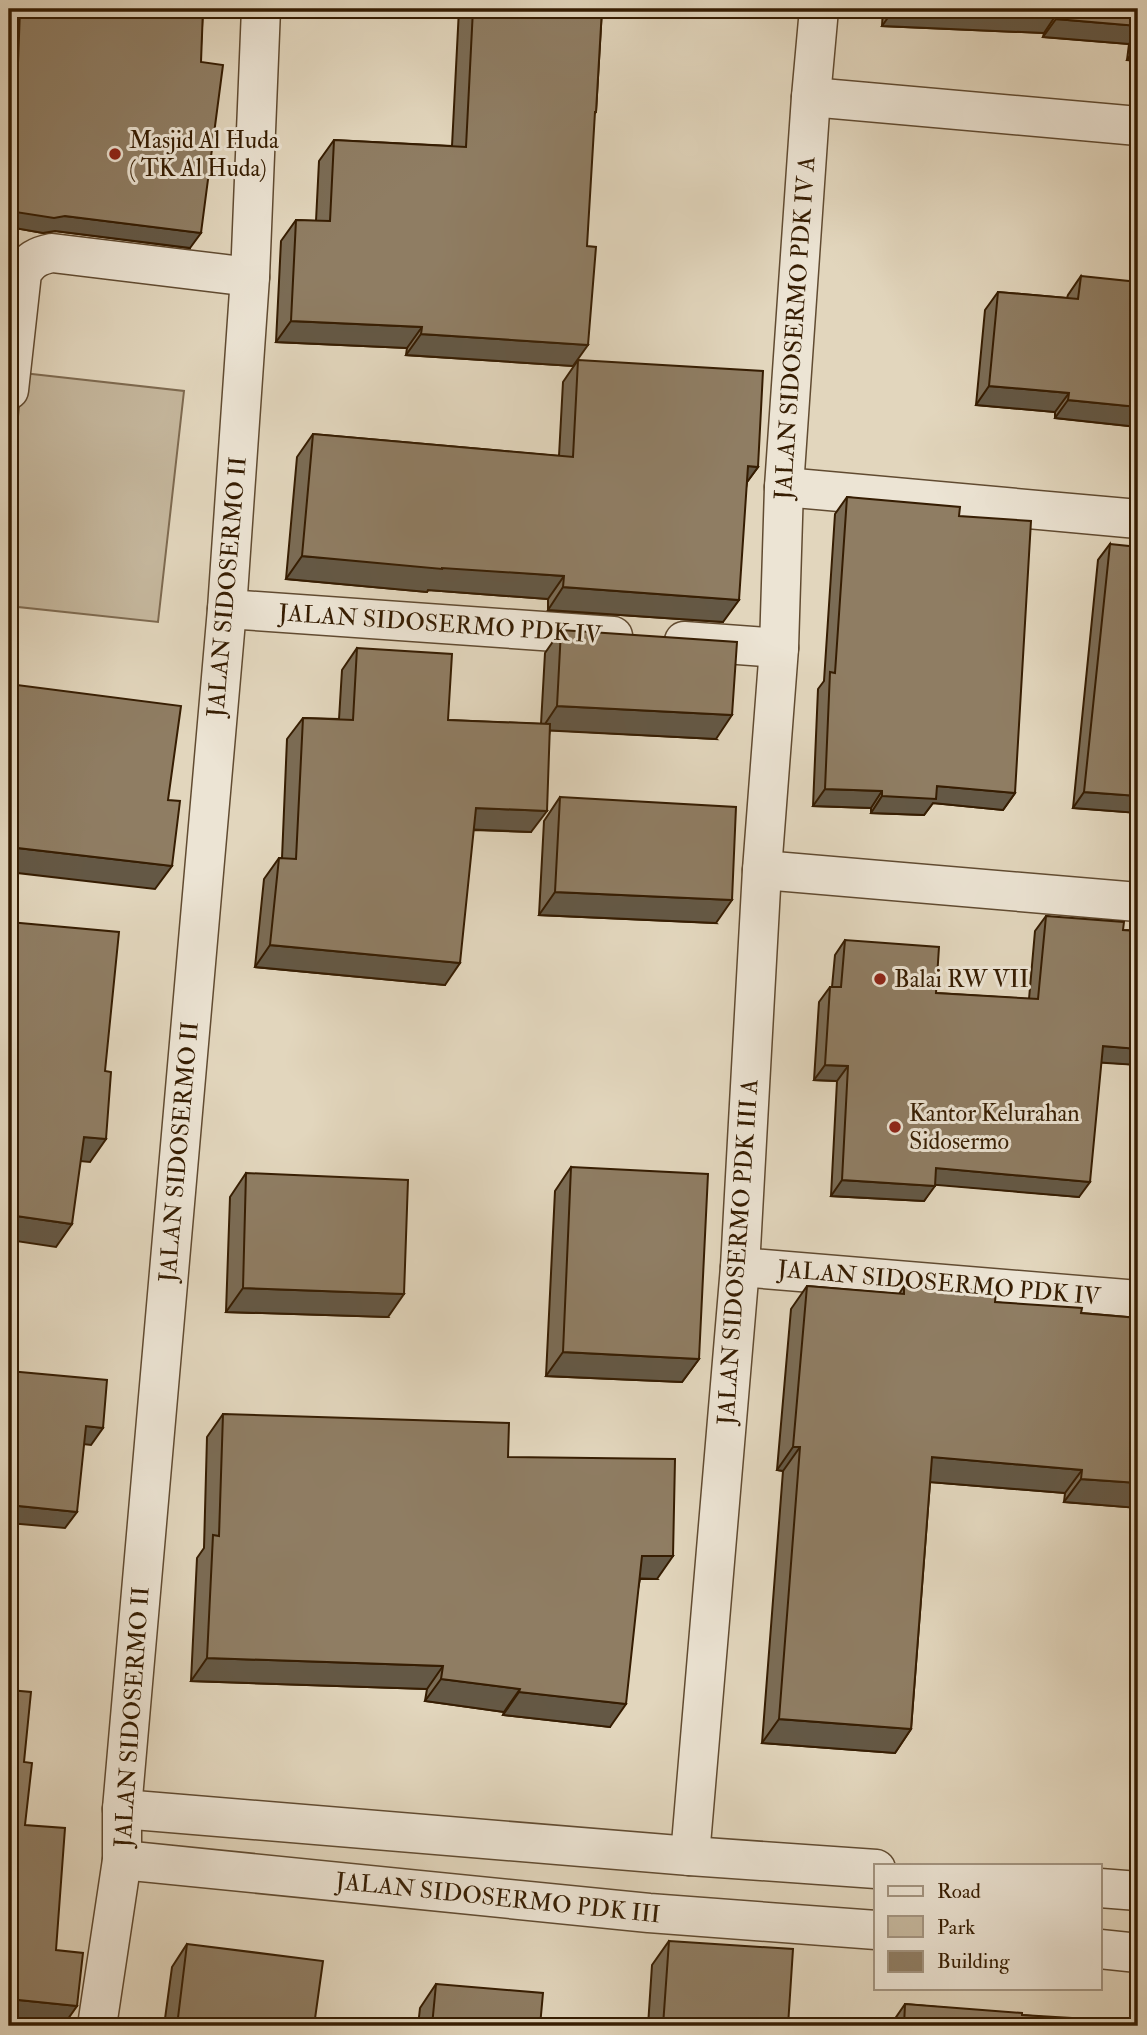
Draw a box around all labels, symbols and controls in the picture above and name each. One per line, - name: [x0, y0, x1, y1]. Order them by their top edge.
- place label: Masjid Al Huda ( TK Al Huda): [129, 125, 280, 184]
- marker: Masjid Al Huda ( TK Al Huda): [107, 146, 123, 162]
- street label: JALAN SIDOSERMO PDK IV A: [767, 155, 822, 502]
- street label: JALAN SIDOSERMO II: [200, 455, 254, 720]
- street label: JALAN SIDOSERMO PDK IV: [276, 597, 604, 651]
- place label: Balai RW VII: [894, 964, 1029, 995]
- marker: Balai RW VII: [872, 971, 888, 987]
- street label: JALAN SIDOSERMO II: [152, 1020, 206, 1285]
- street label: JALAN SIDOSERMO PDK III A: [710, 1078, 766, 1427]
- place label: Kantor Kelurahan Sidosermo: [909, 1098, 1080, 1157]
- marker: Kantor Kelurahan Sidosermo: [887, 1119, 903, 1135]
- street label: JALAN SIDOSERMO PDK IV: [775, 1253, 1103, 1313]
- street label: JALAN SIDOSERMO II: [107, 1586, 157, 1849]
- legend: [874, 1864, 1102, 1990]
- street label: JALAN SIDOSERMO PDK III: [333, 1865, 662, 1930]
- text: Road: [937, 1878, 982, 1905]
- text: Park: [937, 1914, 975, 1941]
- text: Building: [937, 1948, 1010, 1975]

